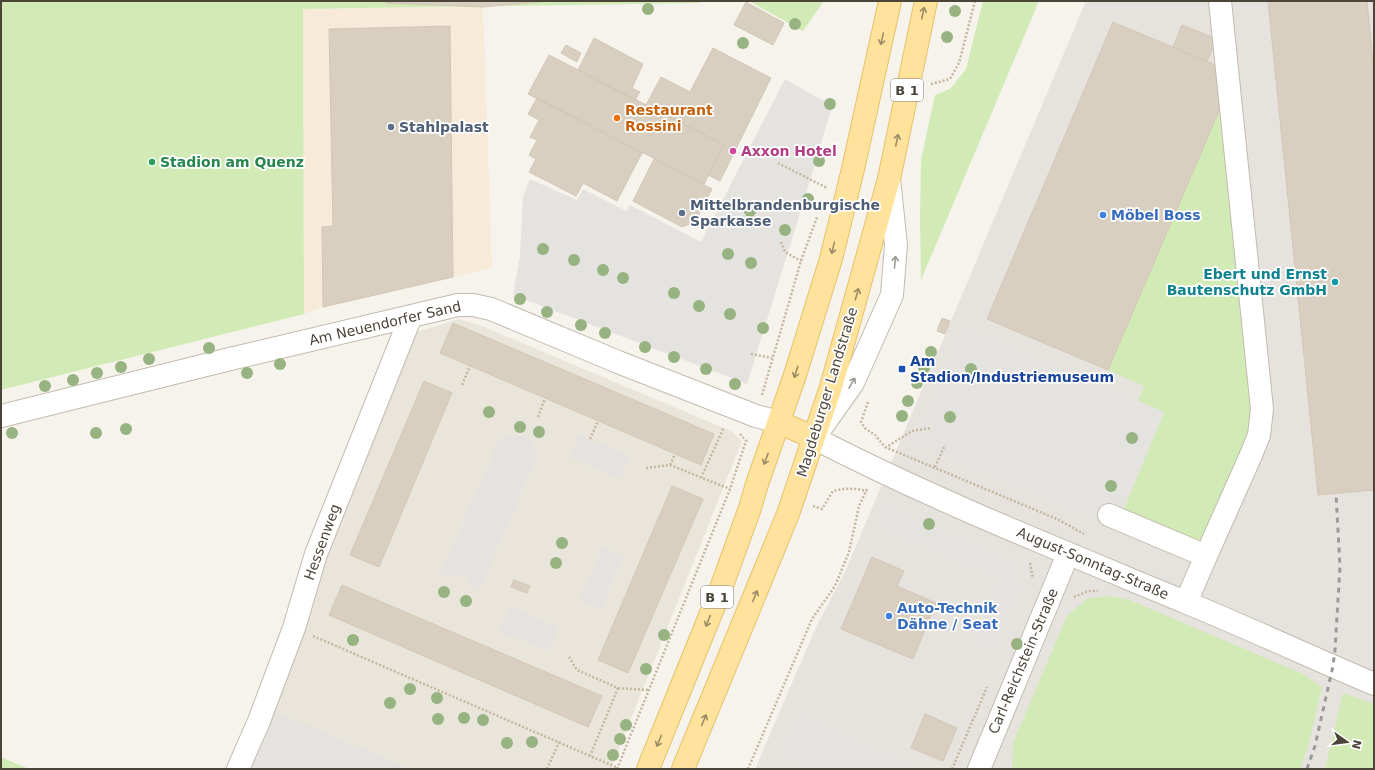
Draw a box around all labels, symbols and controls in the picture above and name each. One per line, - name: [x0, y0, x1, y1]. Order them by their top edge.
- one-way arrow: [920, 7, 928, 20]
- one-way arrow: [877, 32, 885, 45]
- road number: B 1: [891, 79, 923, 101]
- place label: Restaurant Rossini: [625, 102, 713, 134]
- marker: Restaurant Rossini: [612, 113, 622, 123]
- place label: Stahlpalast: [399, 119, 489, 135]
- marker: Stahlpalast: [386, 122, 396, 132]
- one-way arrow: [893, 134, 901, 147]
- place label: Axxon Hotel: [741, 143, 837, 159]
- marker: Axxon Hotel: [728, 146, 738, 156]
- place label: Stadion am Quenz: [160, 154, 304, 170]
- marker: Stadion am Quenz: [147, 157, 157, 167]
- place label: Mittelbrandenburgische Sparkasse: [690, 197, 880, 229]
- place label: Möbel Boss: [1111, 207, 1201, 223]
- marker: Mittelbrandenburgische Sparkasse: [677, 208, 687, 218]
- marker: Möbel Boss: [1098, 210, 1108, 220]
- one-way arrow: [829, 241, 837, 254]
- one-way arrow: [891, 256, 898, 269]
- place label: Ebert und Ernst Bautenschutz GmbH: [1167, 266, 1327, 298]
- marker: Ebert und Ernst Bautenschutz GmbH: [1330, 277, 1340, 287]
- one-way arrow: [854, 287, 861, 300]
- street label: Am Neuendorfer Sand: [308, 298, 462, 348]
- street label: Magdeburger Landstraße: [794, 305, 860, 479]
- place label: Am Stadion/Industriemuseum: [910, 353, 1114, 385]
- marker: Am Stadion/Industriemuseum: [897, 364, 907, 374]
- one-way arrow: [792, 366, 799, 379]
- one-way arrow: [849, 377, 856, 389]
- one-way arrow: [762, 452, 769, 465]
- street label: Hessenweg: [301, 502, 343, 582]
- street label: August-Sonntag-Straße: [1015, 524, 1171, 602]
- road number: B 1: [701, 586, 733, 608]
- street label: Carl-Reichstein-Straße: [985, 586, 1061, 736]
- one-way arrow: [752, 590, 759, 602]
- place label: Auto-Technik Dähne / Seat: [897, 600, 998, 632]
- marker: Auto-Technik Dähne / Seat: [884, 611, 894, 621]
- one-way arrow: [703, 614, 711, 626]
- one-way arrow: [701, 715, 708, 727]
- north arrow: [1327, 722, 1367, 762]
- one-way arrow: [655, 735, 662, 747]
- text: N: [1349, 738, 1364, 750]

